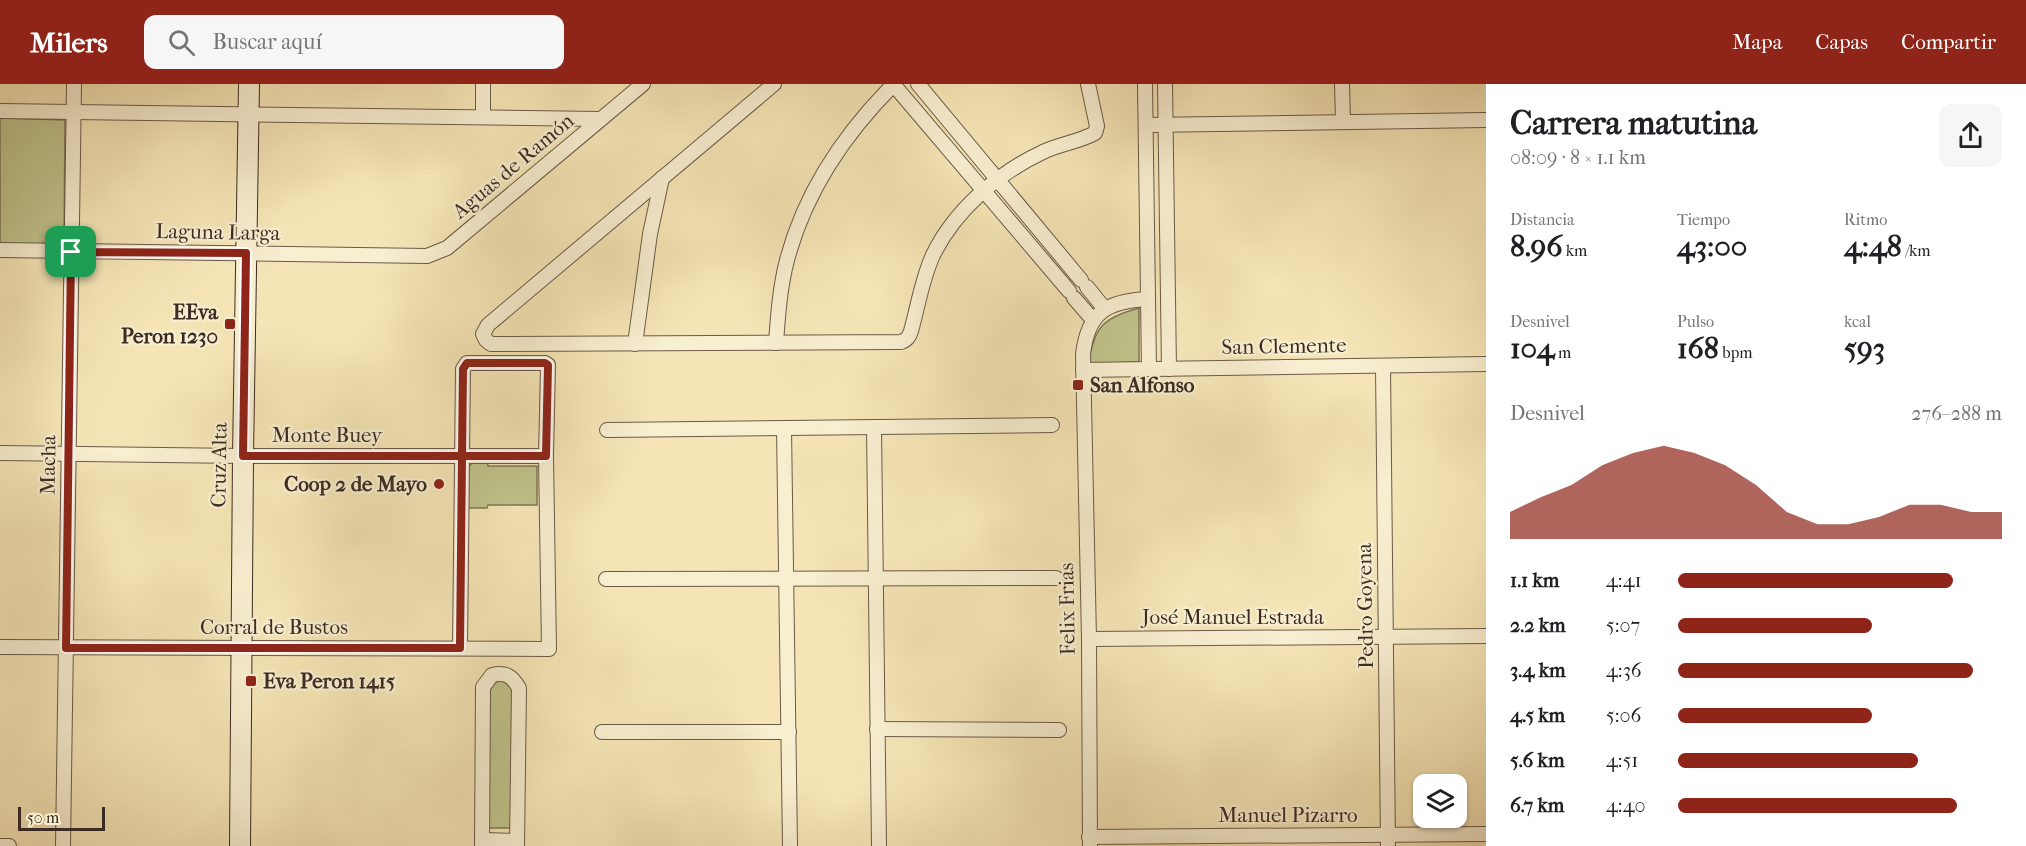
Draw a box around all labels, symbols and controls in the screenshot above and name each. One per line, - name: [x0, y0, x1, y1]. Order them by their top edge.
- search box: [144, 15, 564, 69]
- text: Milers: [30, 26, 108, 59]
- icon: search: [165, 26, 198, 59]
- text: Buscar aquí: [213, 29, 322, 55]
- text: Mapa: [1732, 30, 1782, 54]
- text: Capas: [1815, 30, 1868, 54]
- text: Compartir: [1901, 30, 1996, 54]
- text: Carrera matutina: [1510, 104, 1757, 143]
- button: share: [1939, 104, 2002, 167]
- street label: Aguas de Ramón: [447, 108, 578, 224]
- text: 08:09 · 8 × 1.1 km: [1510, 146, 1646, 169]
- text: Distancia: [1510, 210, 1574, 229]
- text: Tiempo: [1677, 210, 1730, 229]
- text: Ritmo: [1844, 210, 1887, 229]
- street label: Laguna Larga: [156, 219, 281, 245]
- pin: [45, 226, 96, 277]
- text: 8.96: [1510, 229, 1562, 264]
- text: 43:00: [1677, 229, 1747, 264]
- text: 4:48: [1844, 229, 1902, 264]
- icon: arrive: [54, 235, 87, 268]
- text: km: [1562, 241, 1587, 260]
- text: /km: [1902, 241, 1931, 260]
- place label: EEva Peron 1230: [121, 300, 219, 348]
- text: Desnivel: [1510, 312, 1570, 331]
- text: Pulso: [1677, 312, 1714, 331]
- text: kcal: [1844, 312, 1871, 331]
- marker: EEva Peron 1230: [223, 317, 237, 331]
- text: 104: [1510, 331, 1554, 366]
- text: 168: [1677, 331, 1719, 366]
- text: 593: [1844, 331, 1885, 366]
- street label: San Clemente: [1221, 333, 1347, 359]
- text: m: [1554, 343, 1571, 362]
- text: bpm: [1719, 343, 1753, 362]
- place label: San Alfonso: [1090, 373, 1195, 397]
- marker: San Alfonso: [1071, 378, 1085, 392]
- text: Desnivel: [1510, 402, 1585, 425]
- text: 276–288 m: [1911, 402, 2002, 425]
- street label: Cruz Alta: [206, 422, 232, 508]
- street label: Monte Buey: [272, 423, 383, 447]
- street label: Macha: [35, 435, 61, 495]
- place label: Coop 2 de Mayo: [284, 472, 427, 496]
- marker: Coop 2 de Mayo: [432, 477, 446, 491]
- street label: Pedro Goyena: [1352, 543, 1378, 669]
- street label: Felix Frias: [1054, 562, 1080, 656]
- text: 1.1 km: [1510, 569, 1559, 592]
- text: 4:41: [1606, 569, 1642, 592]
- street label: José Manuel Estrada: [1140, 605, 1324, 629]
- text: 2.2 km: [1510, 614, 1566, 637]
- text: 5:07: [1606, 614, 1640, 637]
- street label: Corral de Bustos: [200, 615, 348, 639]
- text: 3.4 km: [1510, 659, 1566, 682]
- text: 4:36: [1606, 659, 1642, 682]
- place label: Eva Peron 1415: [263, 669, 395, 694]
- marker: Eva Peron 1415: [244, 674, 258, 688]
- text: 4.5 km: [1510, 704, 1565, 727]
- text: 5:06: [1606, 704, 1641, 727]
- text: 5.6 km: [1510, 749, 1565, 772]
- text: 4:51: [1606, 749, 1638, 772]
- map controls: [1413, 774, 1467, 828]
- button: layers: [1413, 774, 1467, 828]
- text: 6.7 km: [1510, 794, 1564, 817]
- text: 4:40: [1606, 794, 1646, 817]
- street label: Manuel Pizarro: [1218, 803, 1358, 827]
- scale bar: [18, 804, 105, 832]
- text: 50 m: [27, 808, 59, 827]

